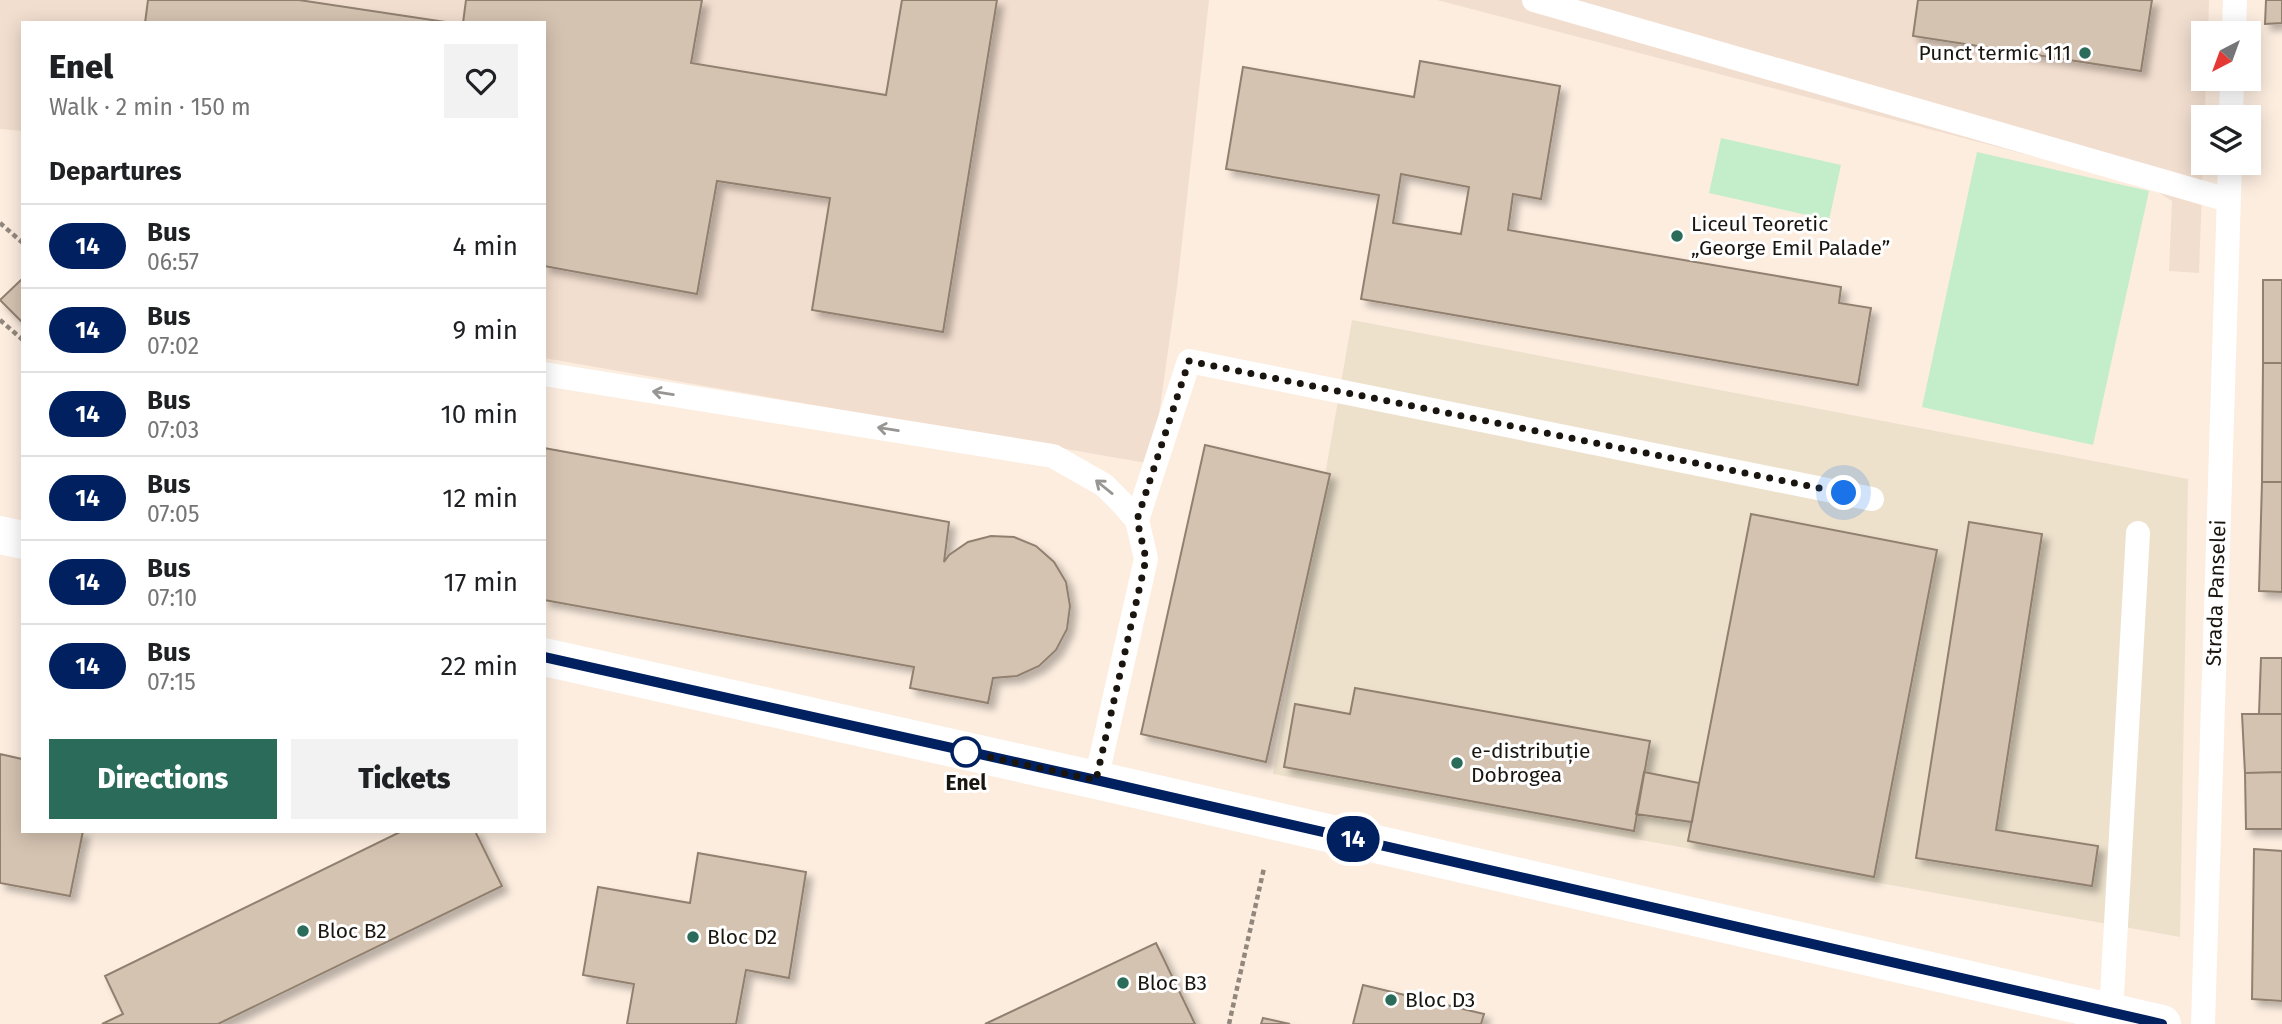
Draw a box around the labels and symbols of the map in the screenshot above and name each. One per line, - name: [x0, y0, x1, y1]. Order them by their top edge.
- north arrow: [2191, 21, 2261, 91]
- place label: Punct termic 111: [1919, 40, 2071, 66]
- marker: Punct termic 111: [2077, 45, 2093, 61]
- place label: Liceul Teoretic „George Emil Palade”: [1691, 211, 1890, 261]
- marker: Liceul Teoretic „George Emil Palade”: [1669, 228, 1685, 244]
- one-way arrow: [652, 386, 675, 399]
- one-way arrow: [877, 422, 900, 435]
- your location: [1826, 475, 1861, 510]
- one-way arrow: [1096, 480, 1114, 495]
- street label: Strada Panselei: [2200, 519, 2232, 667]
- marker: Enel: [951, 737, 981, 767]
- place label: e-distribuție Dobrogea: [1471, 738, 1590, 788]
- marker: e-distribuție Dobrogea: [1449, 755, 1465, 771]
- place label: Enel: [946, 770, 987, 796]
- line badge: 14: [1322, 816, 1384, 862]
- place label: Bloc B2: [317, 918, 387, 944]
- marker: Bloc B2: [295, 923, 311, 939]
- place label: Bloc D2: [707, 924, 777, 950]
- marker: Bloc D2: [685, 929, 701, 945]
- place label: Bloc B3: [1137, 970, 1207, 996]
- marker: Bloc B3: [1115, 975, 1131, 991]
- place label: Bloc D3: [1405, 987, 1475, 1013]
- marker: Bloc D3: [1383, 992, 1399, 1008]

